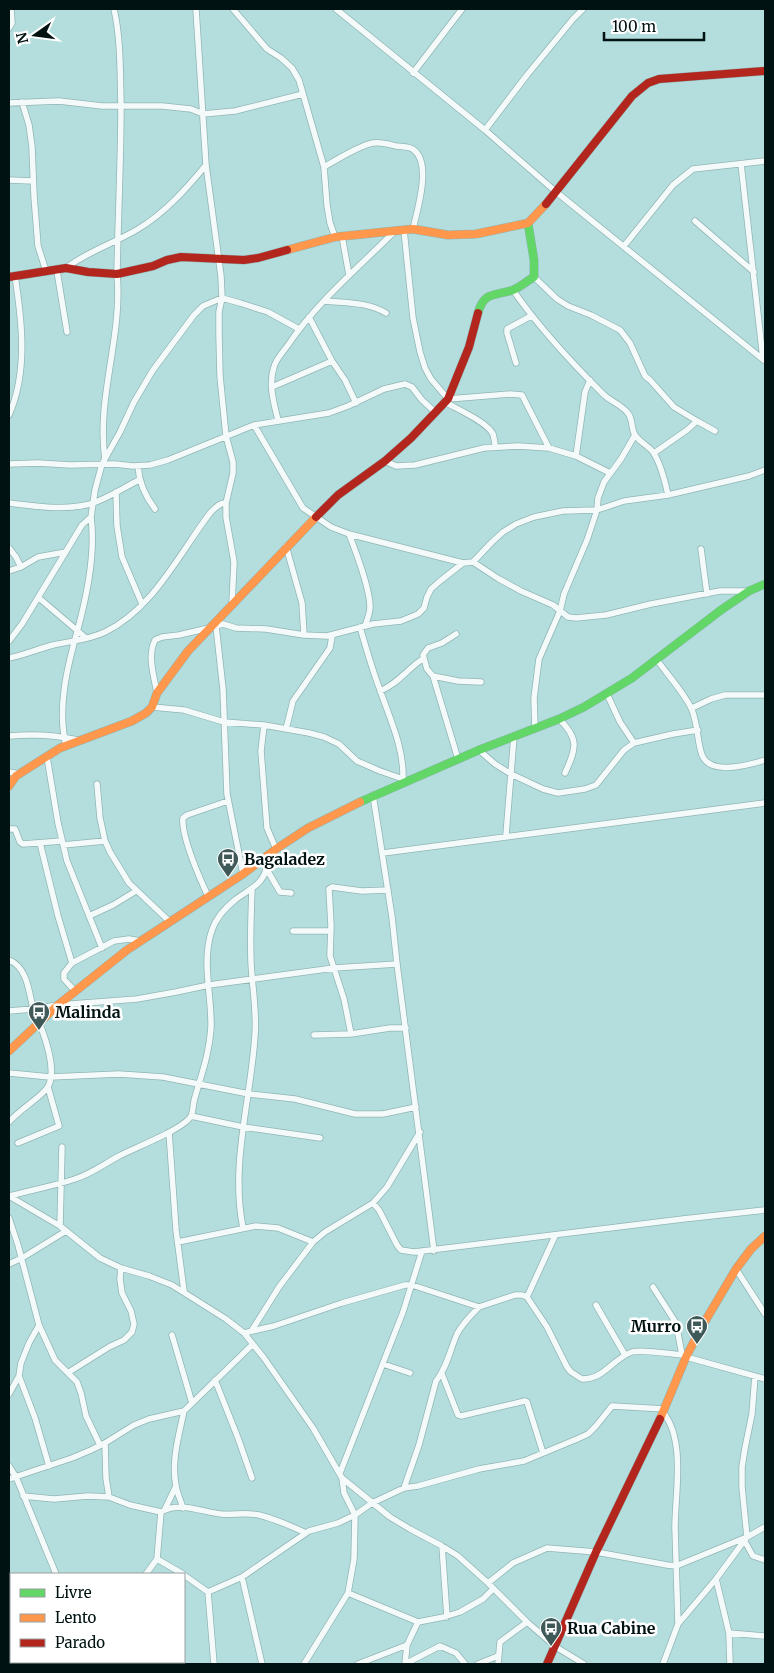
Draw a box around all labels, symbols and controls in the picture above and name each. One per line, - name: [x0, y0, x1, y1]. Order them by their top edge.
- north arrow: [10, 10, 60, 60]
- scale bar: [604, 10, 704, 42]
- text: 100 m: [612, 17, 656, 36]
- text: N: [12, 31, 32, 46]
- bus stop icon: Bagaladez: [216, 847, 240, 878]
- place label: Bagaladez: [244, 849, 325, 869]
- bus stop icon: Malinda: [27, 1000, 51, 1031]
- place label: Malinda: [55, 1002, 121, 1022]
- bus stop icon: Murro: [685, 1314, 709, 1345]
- place label: Murro: [631, 1316, 681, 1336]
- legend: [10, 1573, 185, 1663]
- text: Livre: [55, 1583, 92, 1602]
- text: Lento: [55, 1608, 97, 1627]
- bus stop icon: Rua Cabine: [539, 1616, 563, 1647]
- place label: Rua Cabine: [567, 1618, 656, 1638]
- text: Parado: [55, 1633, 105, 1652]

